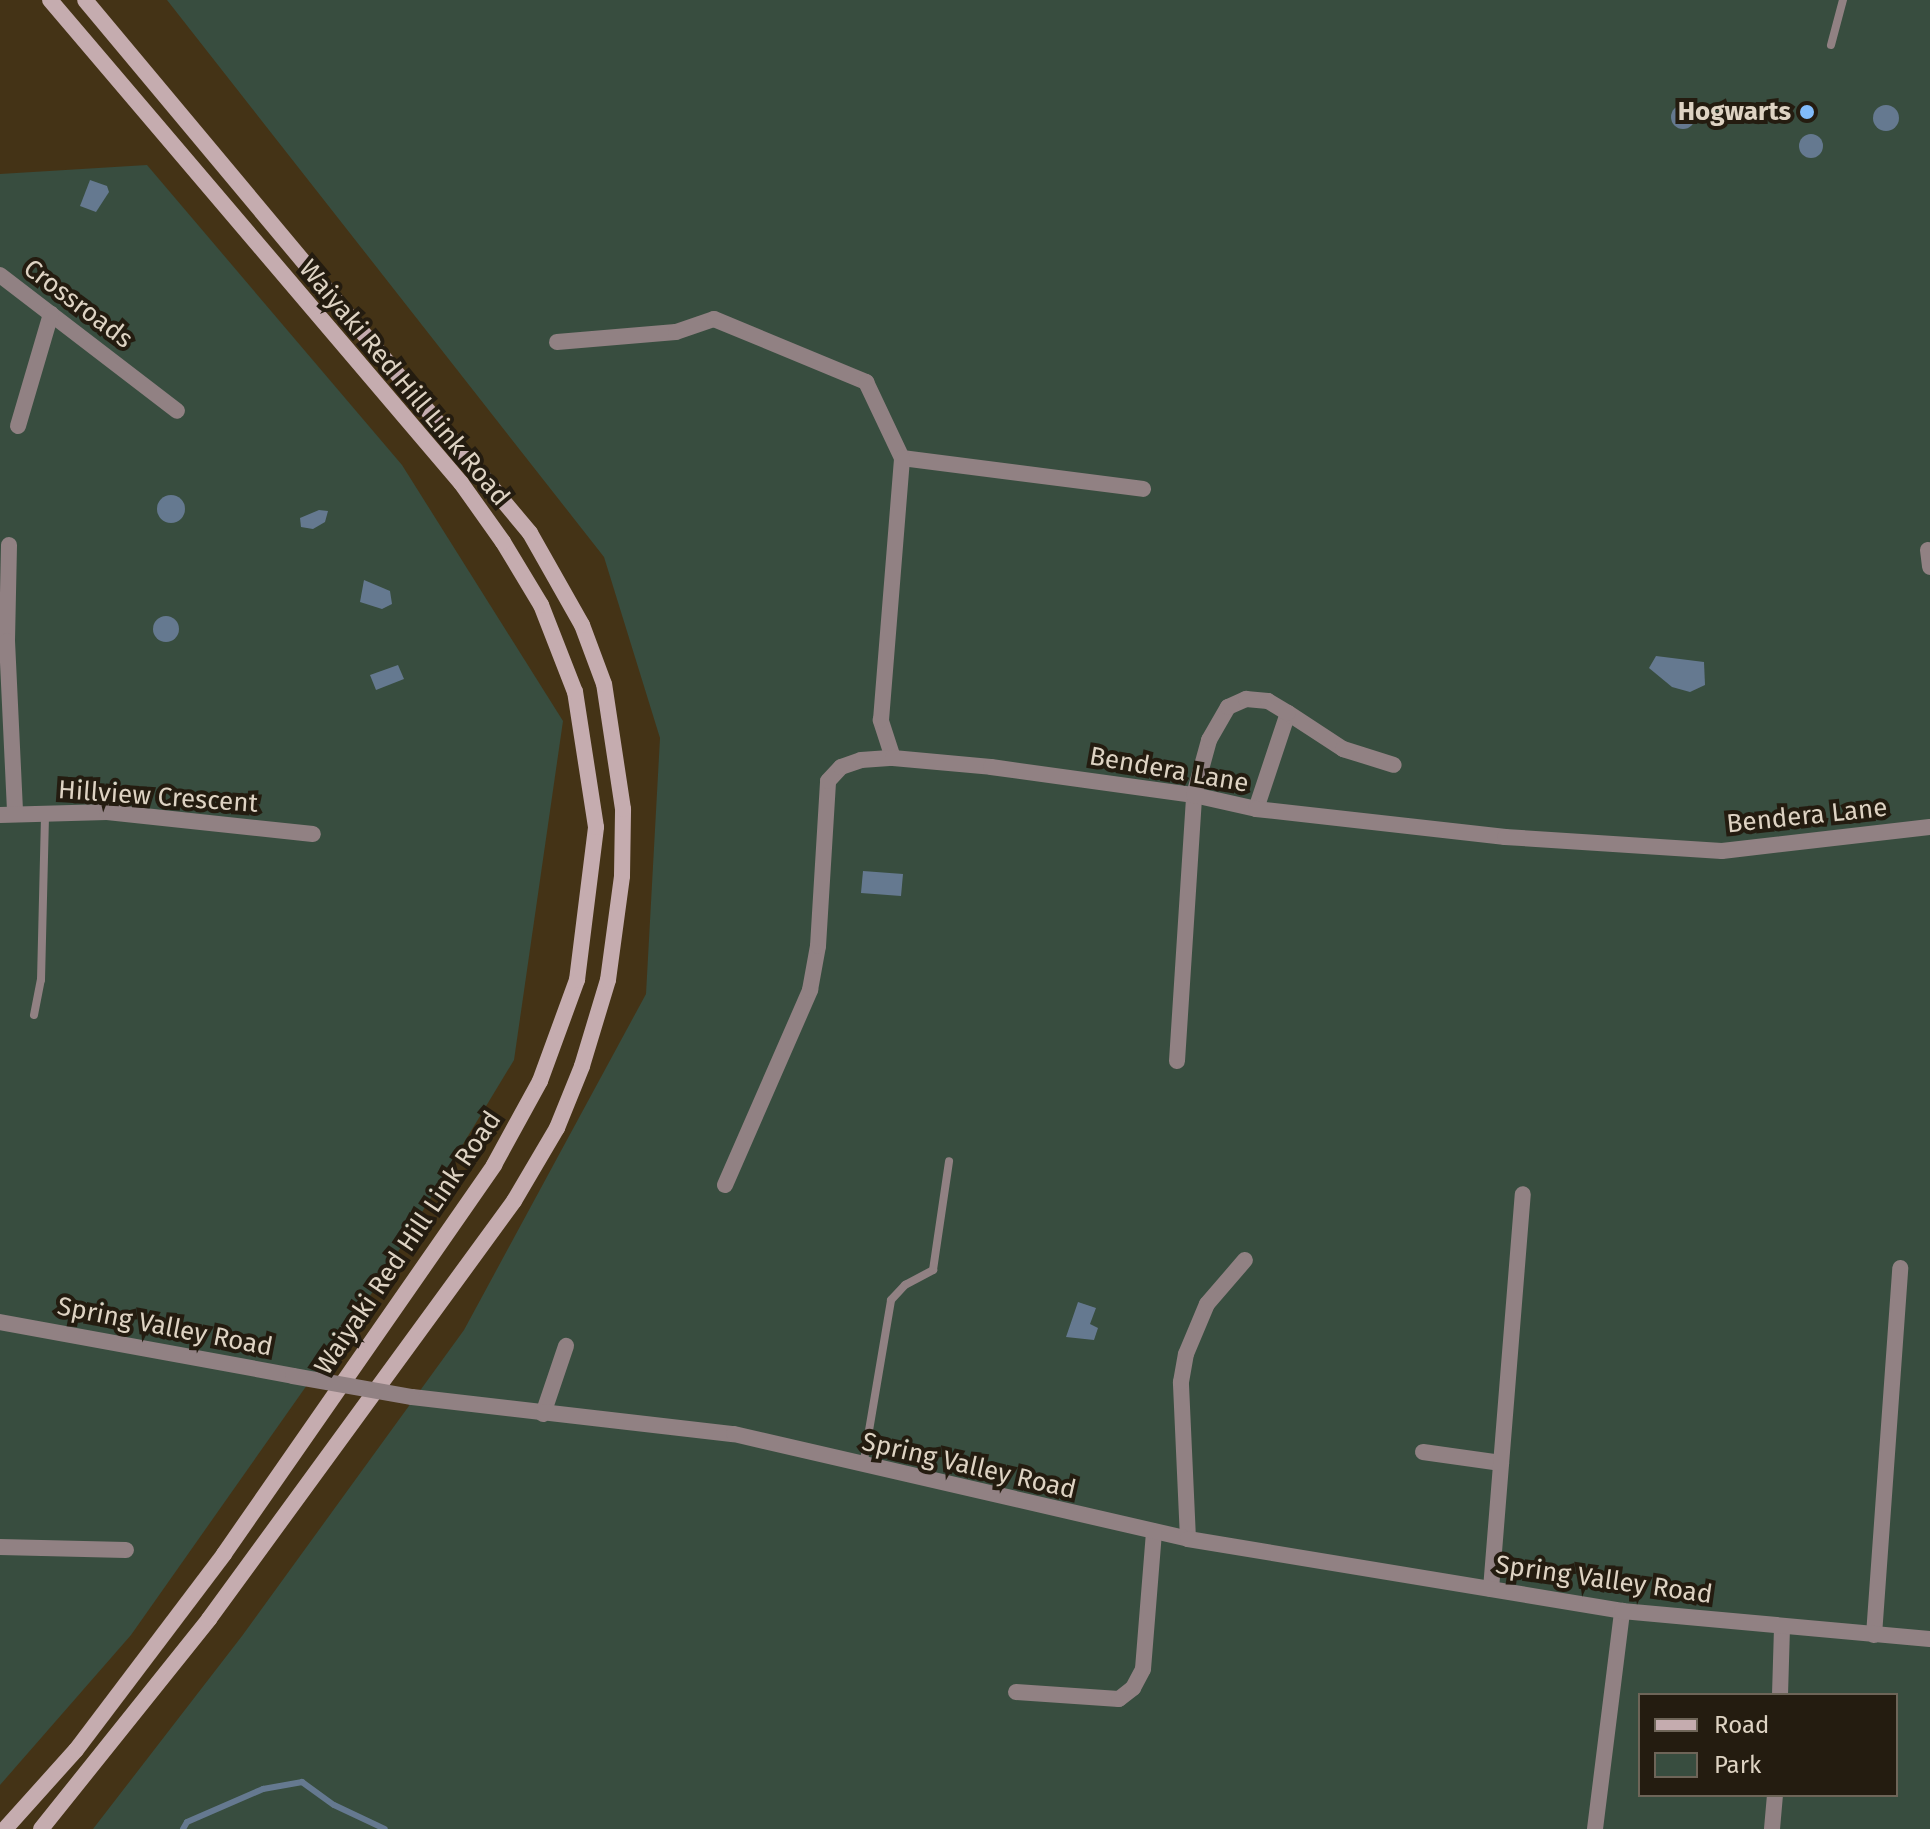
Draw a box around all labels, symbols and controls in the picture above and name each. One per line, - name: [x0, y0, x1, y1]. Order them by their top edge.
- place label: Hogwarts: [1678, 96, 1791, 128]
- marker: Hogwarts: [1798, 103, 1816, 121]
- street label: Crossroads: [17, 253, 139, 355]
- street label: Waiyaki Red Hill Link Road: [292, 254, 516, 512]
- street label: Bendera Lane: [1087, 741, 1251, 799]
- street label: Hillview Crescent: [57, 774, 259, 820]
- street label: Bendera Lane: [1725, 792, 1889, 840]
- street label: Waiyaki Red Hill Link Road: [308, 1105, 508, 1381]
- street label: Spring Valley Road: [55, 1291, 275, 1363]
- street label: Spring Valley Road: [859, 1426, 1079, 1506]
- street label: Spring Valley Road: [1494, 1549, 1714, 1611]
- legend: [1638, 1693, 1898, 1797]
- text: Road: [1714, 1711, 1769, 1739]
- text: Park: [1714, 1751, 1761, 1779]

